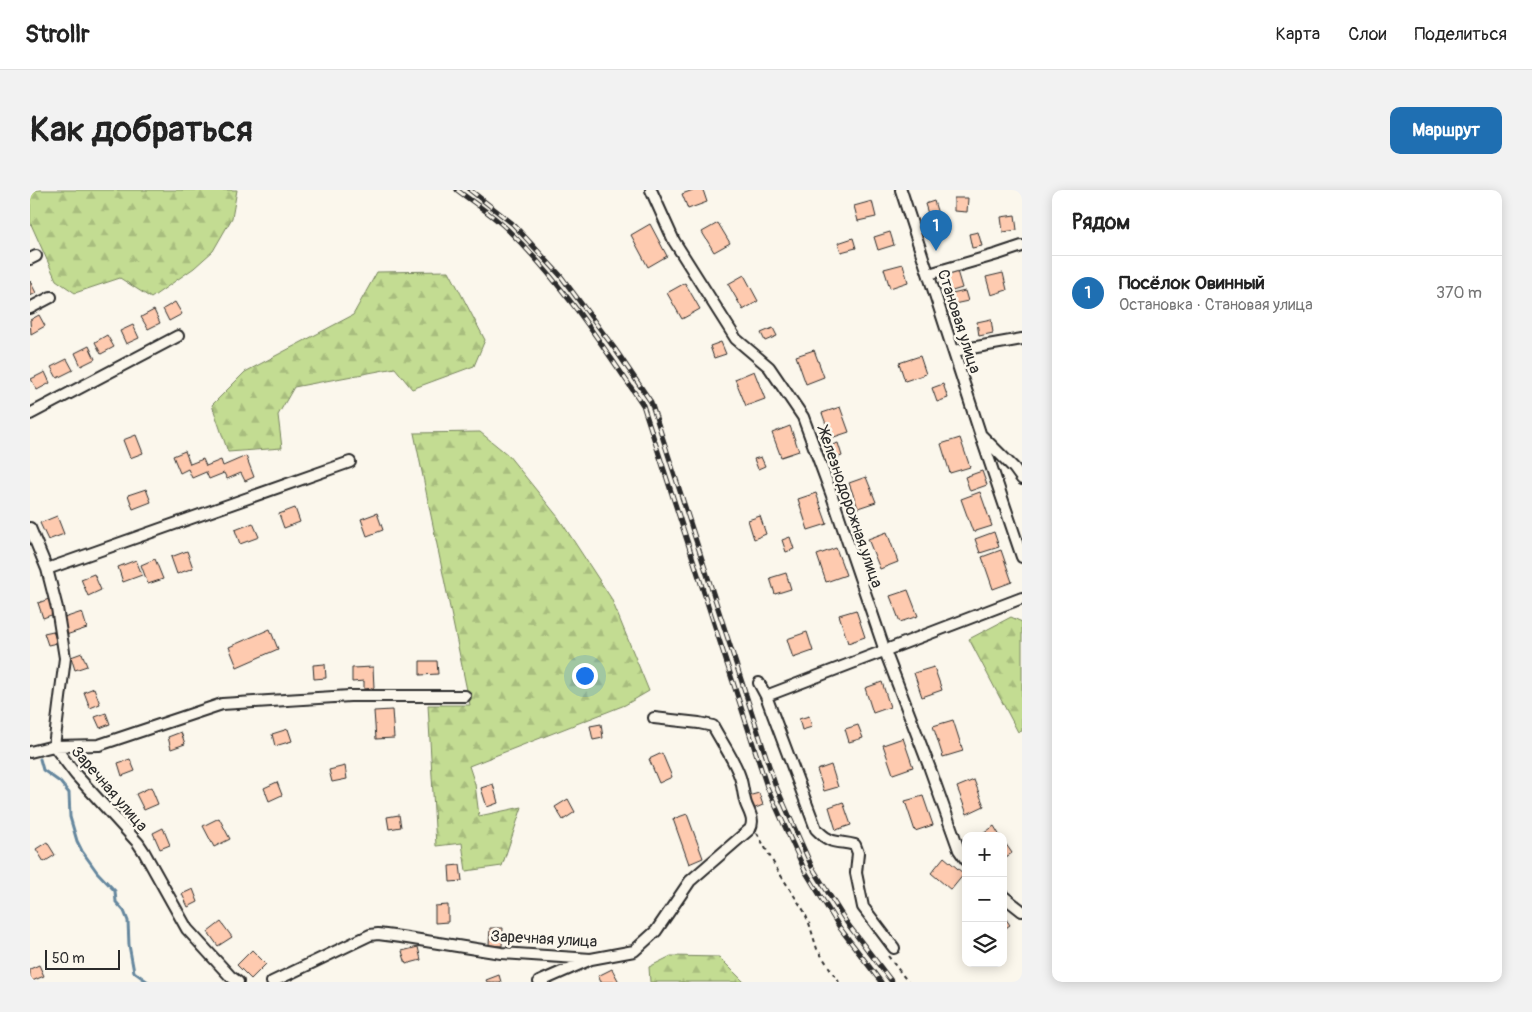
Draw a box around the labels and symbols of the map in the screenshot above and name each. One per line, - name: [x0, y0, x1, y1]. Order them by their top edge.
- pin: 1: [920, 210, 952, 251]
- street label: Становая улица: [933, 267, 985, 376]
- street label: Железнодорожная улица: [812, 421, 887, 590]
- your location: [572, 663, 598, 689]
- street label: Заречная улица: [67, 742, 152, 836]
- street label: Заречная улица: [490, 926, 598, 952]
- scale bar: [45, 947, 120, 970]

